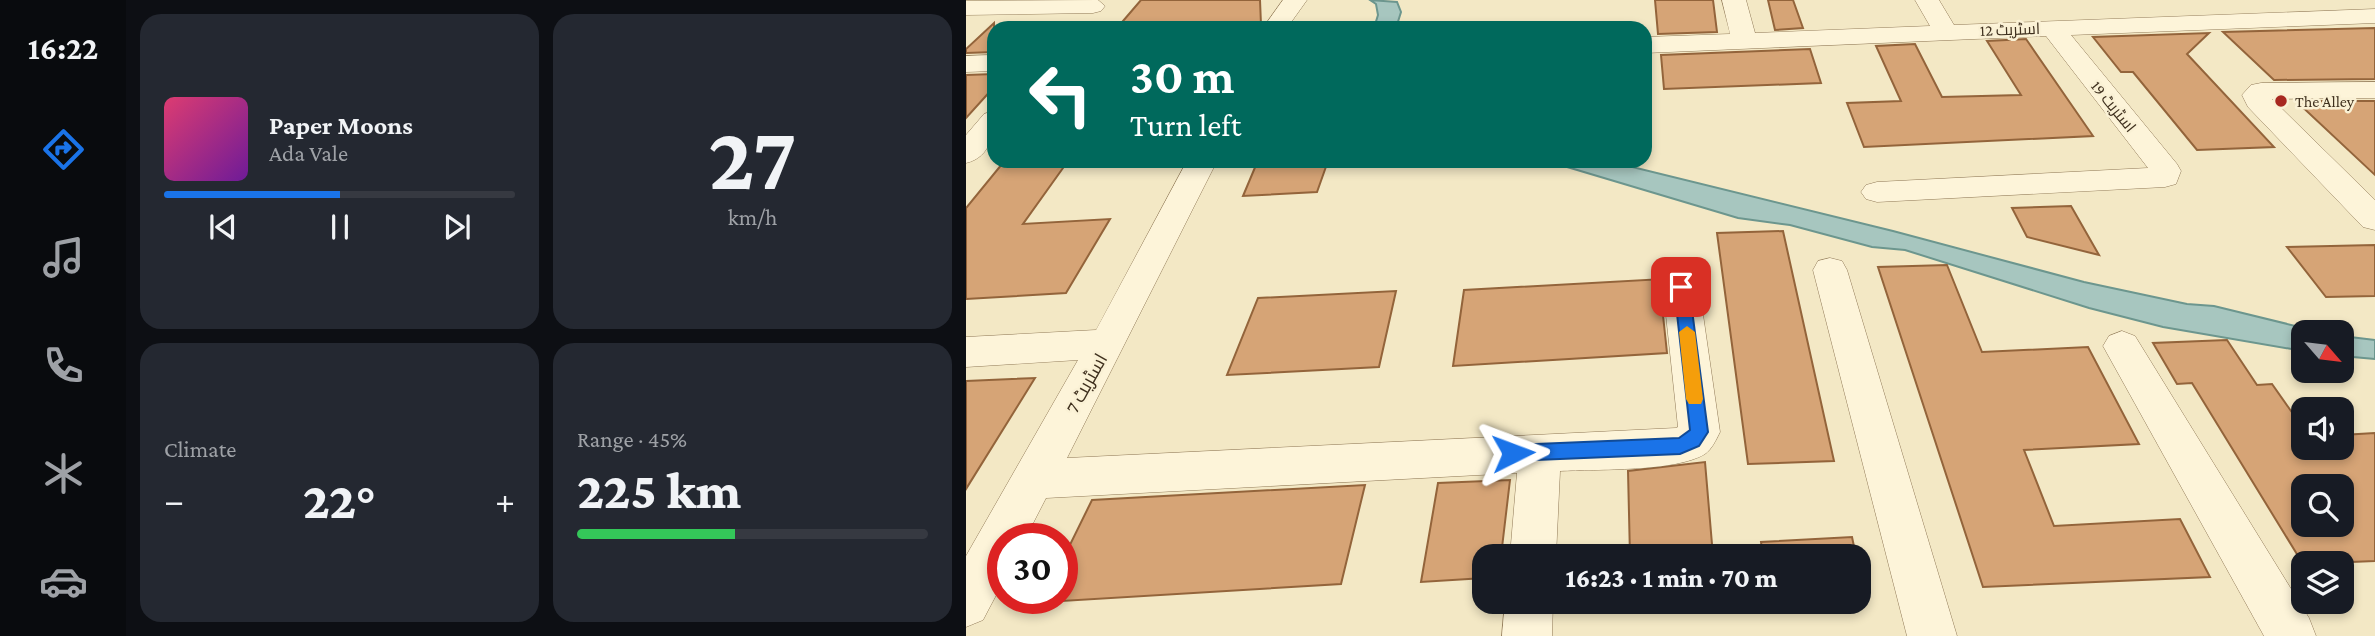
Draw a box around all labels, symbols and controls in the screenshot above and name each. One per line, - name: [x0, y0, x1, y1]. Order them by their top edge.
- street label: اسٹریٹ 12: [1980, 20, 2040, 40]
- text: 16:22: [28, 30, 98, 66]
- icon: left: [1015, 49, 1106, 140]
- text: 30 m: [1130, 49, 1235, 104]
- street label: اسٹریٹ 19: [2087, 77, 2139, 136]
- marker: The Alley: [2273, 93, 2289, 109]
- place label: The Alley: [2295, 93, 2355, 111]
- text: 27: [708, 107, 797, 209]
- text: Turn left: [1130, 107, 1241, 143]
- text: Paper Moons: [269, 111, 413, 140]
- icon: directions: [39, 125, 88, 174]
- text: Ada Vale: [269, 140, 348, 166]
- text: km/h: [728, 204, 777, 230]
- icon: previous: [204, 208, 242, 246]
- icon: pause: [321, 208, 359, 246]
- icon: next: [438, 208, 476, 246]
- icon: music: [39, 233, 88, 282]
- pin: [1651, 257, 1711, 317]
- icon: arrive: [1662, 268, 1700, 306]
- north arrow: [2291, 320, 2354, 383]
- map controls: [2291, 320, 2354, 614]
- icon: phone: [39, 341, 88, 390]
- street label: اسٹریٹ 7: [1061, 350, 1112, 417]
- button: sound: [2291, 397, 2354, 460]
- position arrow: [1476, 416, 1550, 490]
- text: Range · 45%: [577, 426, 687, 452]
- text: Climate: [164, 436, 236, 462]
- icon: climate: [39, 449, 88, 498]
- text: 225 km: [577, 461, 741, 519]
- text: 22°: [303, 471, 376, 529]
- button: search: [2291, 474, 2354, 537]
- text: −: [164, 479, 184, 521]
- text: +: [495, 479, 515, 521]
- speed limit sign: 30: [987, 523, 1078, 614]
- button: layers: [2291, 551, 2354, 614]
- icon: car: [39, 557, 88, 606]
- text: 16:23 · 1 min · 70 m: [1566, 564, 1778, 593]

